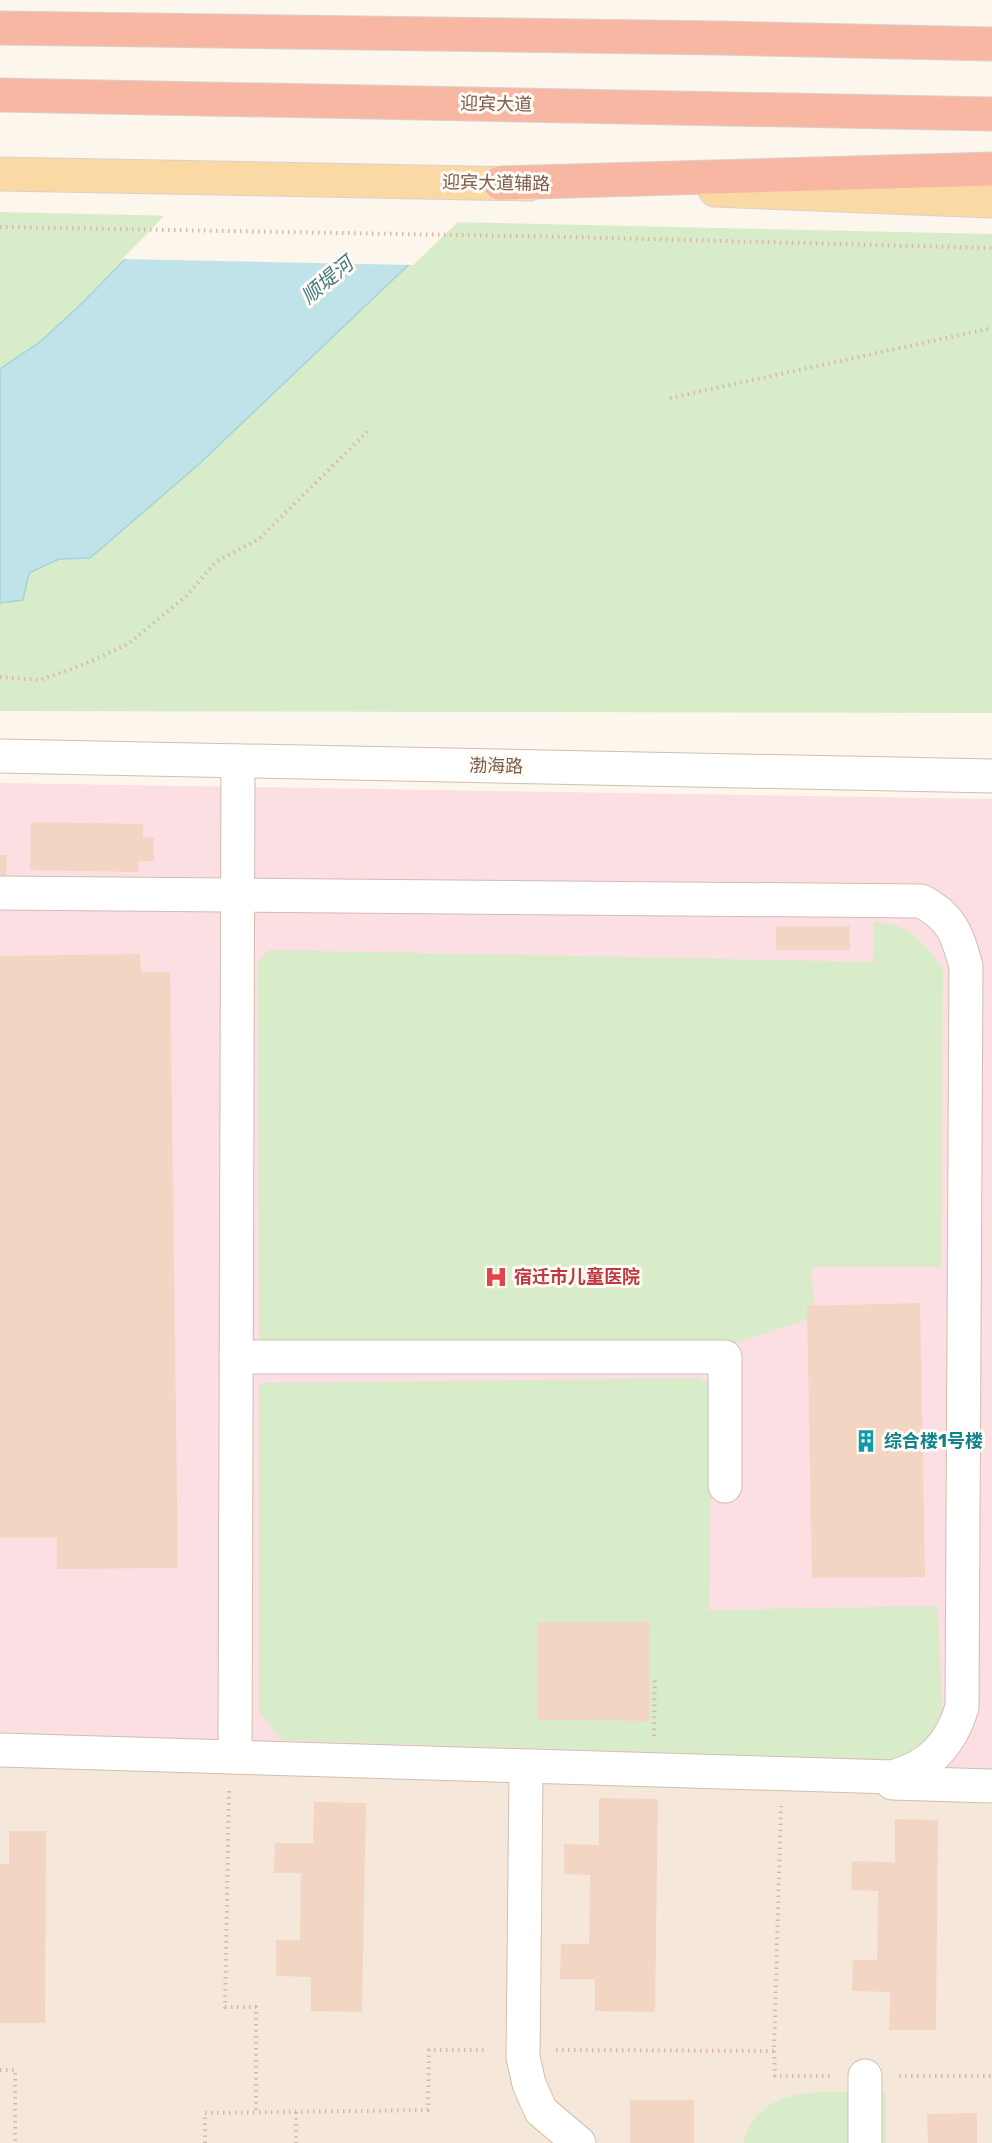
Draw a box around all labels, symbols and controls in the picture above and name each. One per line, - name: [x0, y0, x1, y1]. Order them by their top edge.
- street label: 迎宾大道: [460, 92, 532, 116]
- street label: 迎宾大道辅路: [442, 171, 550, 195]
- water label: 顺堤河: [296, 249, 361, 308]
- street label: 渤海路: [469, 755, 523, 777]
- hospital icon: 宿迁市儿童医院: [483, 1264, 509, 1290]
- place label: 宿迁市儿童医院: [514, 1266, 640, 1288]
- building icon: 综合楼1号楼: [853, 1428, 879, 1454]
- place label: 综合楼1号楼: [884, 1430, 983, 1452]

